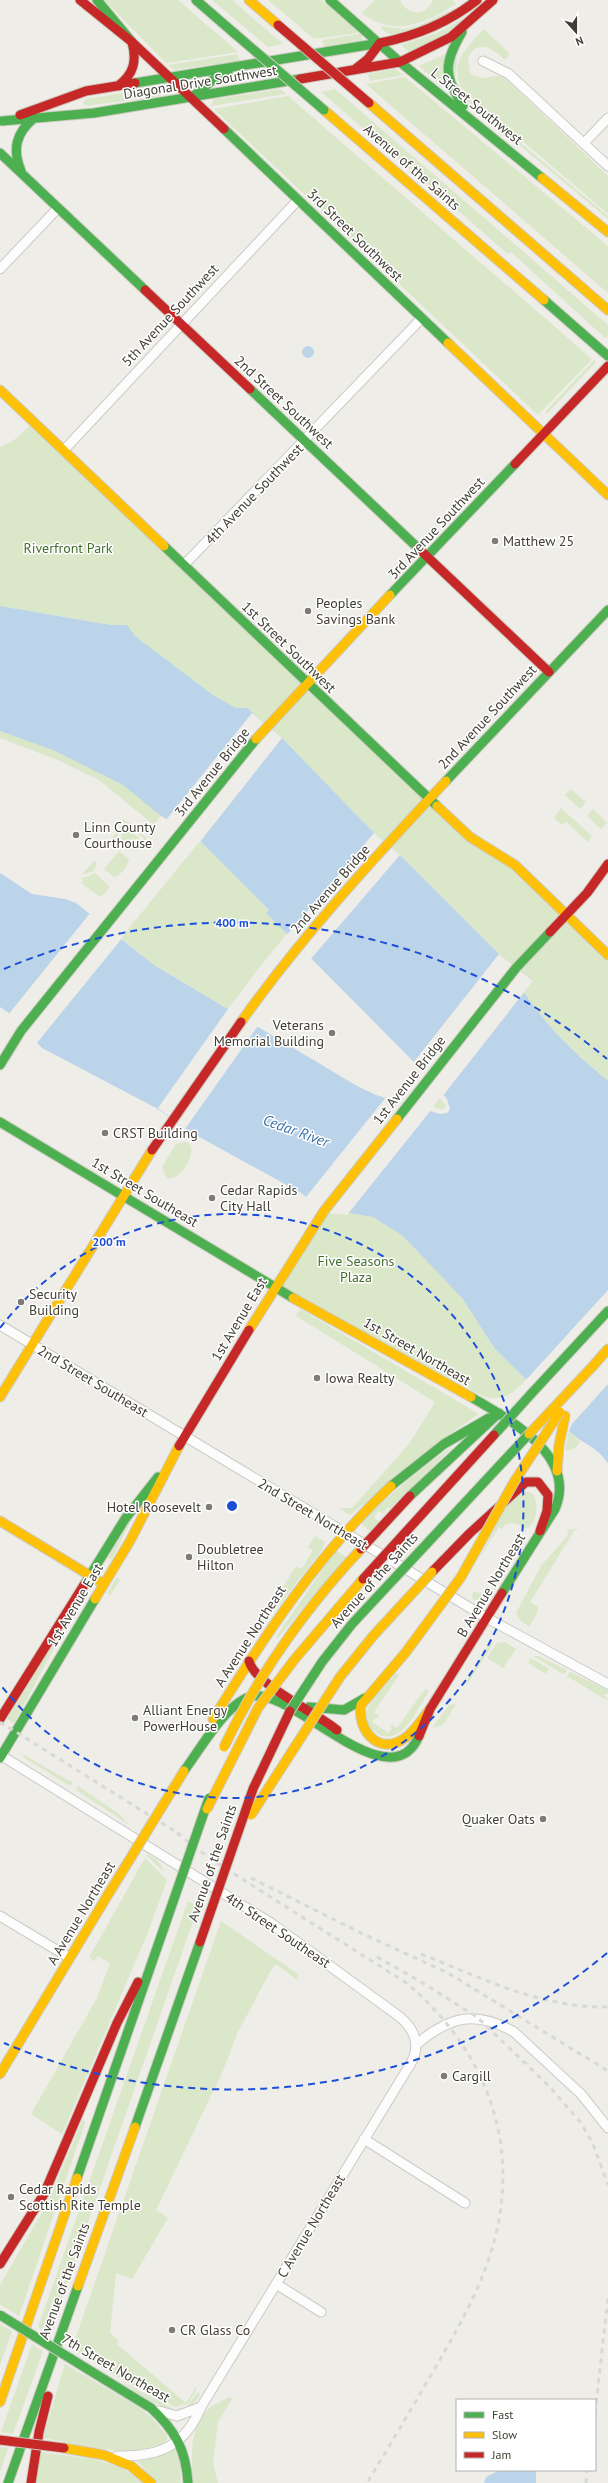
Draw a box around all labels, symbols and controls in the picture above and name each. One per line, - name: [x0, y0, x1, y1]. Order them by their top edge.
- north arrow: [556, 12, 596, 52]
- text: N: [574, 34, 585, 49]
- street label: Diagonal Drive Southwest: [122, 61, 278, 103]
- street label: L Street Southwest: [428, 64, 527, 149]
- street label: Avenue of the Saints: [360, 120, 464, 214]
- street label: 3rd Street Southwest: [303, 185, 407, 285]
- street label: 5th Avenue Southwest: [118, 260, 222, 370]
- street label: 2nd Street Southwest: [231, 351, 337, 453]
- street label: 4th Avenue Southwest: [201, 440, 307, 548]
- street label: 3rd Avenue Southwest: [384, 473, 488, 583]
- place label: Matthew 25: [503, 532, 574, 550]
- marker: Matthew 25: [490, 536, 500, 546]
- park label: Riverfront Park: [23, 539, 113, 557]
- place label: Peoples Savings Bank: [316, 594, 395, 628]
- street label: 1st Street Southwest: [238, 597, 340, 697]
- marker: Peoples Savings Bank: [303, 606, 313, 616]
- street label: 2nd Avenue Southwest: [434, 661, 540, 773]
- street label: 3rd Avenue Bridge: [171, 724, 253, 820]
- place label: Linn County Courthouse: [84, 818, 156, 852]
- marker: Linn County Courthouse: [71, 830, 81, 840]
- street label: 2nd Avenue Bridge: [286, 841, 374, 937]
- text: 400 m: [215, 915, 249, 930]
- place label: Veterans Memorial Building: [214, 1016, 324, 1050]
- marker: Veterans Memorial Building: [327, 1028, 337, 1038]
- street label: 1st Avenue Bridge: [369, 1032, 449, 1128]
- water label: Cedar River: [261, 1110, 333, 1152]
- place label: CRST Building: [113, 1124, 198, 1142]
- marker: CRST Building: [100, 1128, 110, 1138]
- street label: 1st Street Southeast: [88, 1153, 202, 1231]
- place label: Cedar Rapids City Hall: [220, 1181, 298, 1215]
- marker: Cedar Rapids City Hall: [207, 1193, 217, 1203]
- text: 200 m: [92, 1234, 126, 1249]
- park label: Five Seasons Plaza: [318, 1252, 395, 1286]
- street label: 1st Avenue East: [207, 1274, 271, 1364]
- place label: Security Building: [29, 1285, 79, 1319]
- marker: Security Building: [16, 1297, 26, 1307]
- street label: 1st Street Northeast: [360, 1313, 474, 1389]
- street label: 2nd Street Southeast: [35, 1341, 152, 1421]
- place label: Iowa Realty: [325, 1369, 395, 1387]
- marker: Iowa Realty: [312, 1373, 322, 1383]
- street label: 2nd Street Northeast: [255, 1474, 372, 1554]
- place label: Hotel Roosevelt: [107, 1498, 201, 1516]
- centre of rings: [225, 1499, 239, 1513]
- marker: Hotel Roosevelt: [204, 1502, 214, 1512]
- street label: Avenue of the Saints: [326, 1528, 422, 1632]
- street label: B Avenue Northeast: [453, 1530, 529, 1640]
- place label: Doubletree Hilton: [197, 1540, 264, 1574]
- marker: Doubletree Hilton: [184, 1552, 194, 1562]
- street label: 1st Avenue East: [43, 1560, 107, 1650]
- street label: A Avenue Northeast: [210, 1582, 290, 1690]
- place label: Alliant Energy PowerHouse: [143, 1701, 228, 1735]
- marker: Alliant Energy PowerHouse: [130, 1713, 140, 1723]
- street label: Avenue of the Saints: [184, 1802, 241, 1924]
- place label: Quaker Oats: [462, 1810, 535, 1828]
- marker: Quaker Oats: [538, 1814, 548, 1824]
- street label: A Avenue Northeast: [43, 1858, 119, 1968]
- street label: 4th Street Southeast: [222, 1888, 334, 1972]
- place label: Cargill: [452, 2067, 491, 2085]
- marker: Cargill: [439, 2071, 449, 2081]
- street label: C Avenue Northeast: [273, 2171, 349, 2281]
- place label: Cedar Rapids Scottish Rite Temple: [19, 2180, 141, 2214]
- marker: Cedar Rapids Scottish Rite Temple: [6, 2192, 16, 2202]
- street label: Avenue of the Saints: [35, 2220, 93, 2342]
- place label: CR Glass Co: [180, 2321, 250, 2339]
- marker: CR Glass Co: [167, 2325, 177, 2335]
- street label: 7th Street Northeast: [59, 2330, 174, 2406]
- legend: [456, 2399, 596, 2471]
- text: Fast: [492, 2407, 513, 2422]
- text: Slow: [492, 2427, 517, 2442]
- text: Jam: [491, 2447, 511, 2462]

